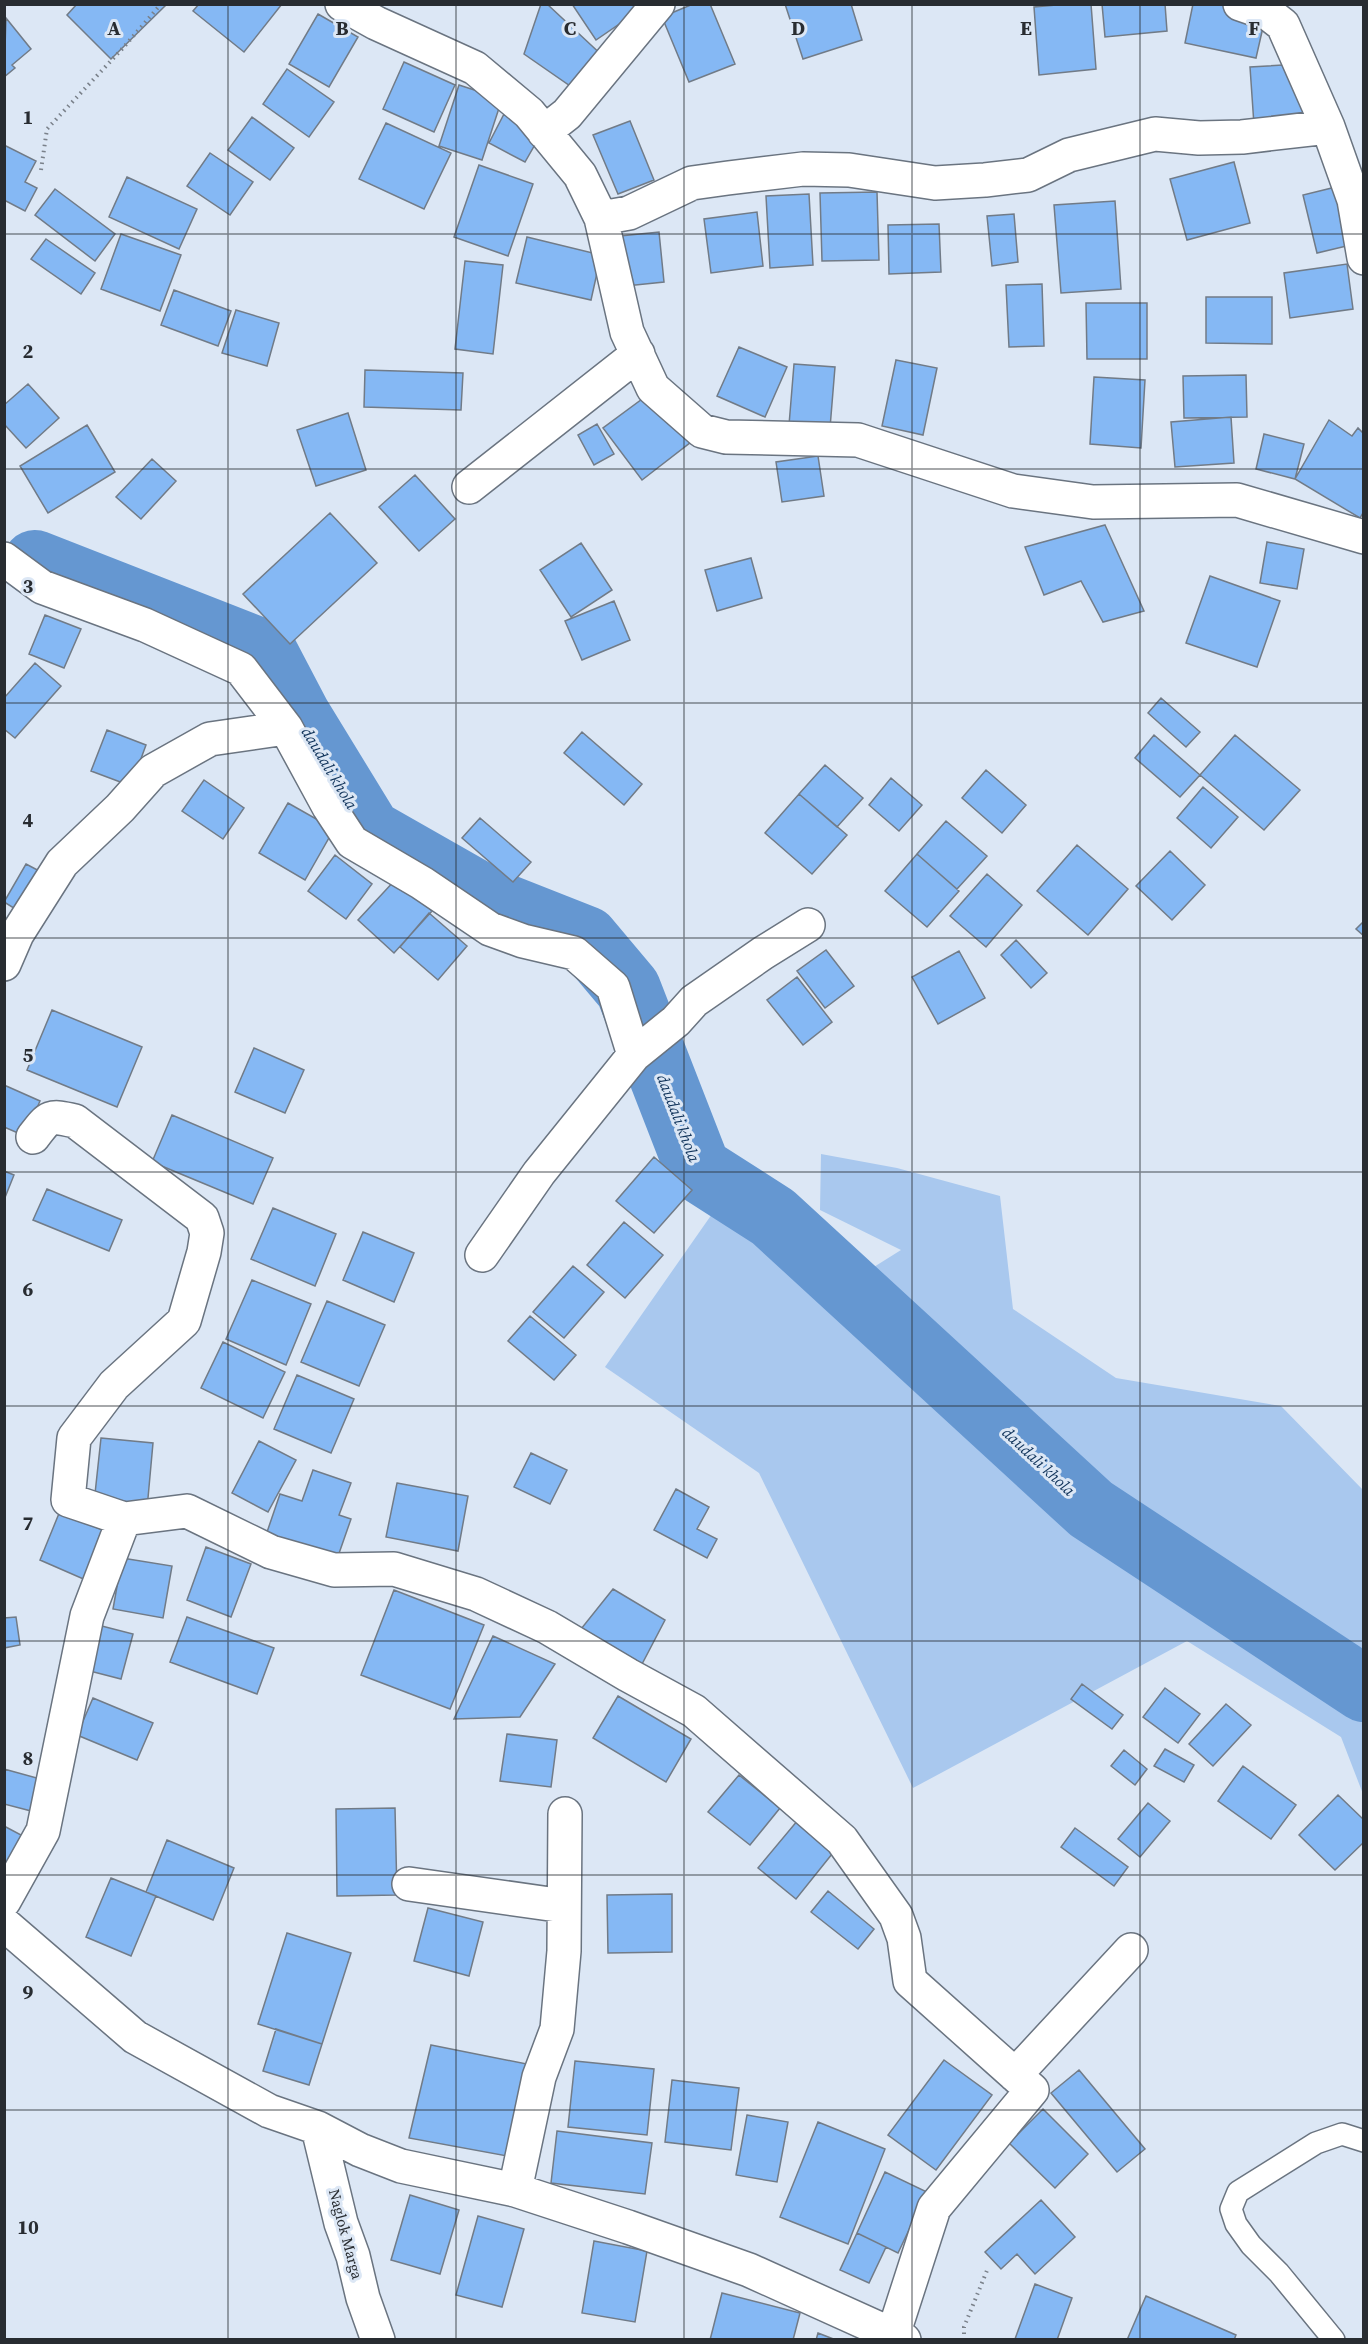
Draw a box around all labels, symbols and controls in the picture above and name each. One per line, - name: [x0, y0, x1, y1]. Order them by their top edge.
- text: A: [107, 14, 121, 42]
- text: B: [335, 14, 349, 42]
- text: C: [564, 14, 576, 42]
- text: D: [791, 14, 805, 42]
- text: E: [1020, 14, 1032, 42]
- text: F: [1248, 14, 1260, 42]
- text: 1: [23, 103, 33, 131]
- text: 2: [23, 337, 34, 365]
- text: 3: [23, 572, 34, 600]
- water label: daudali khola: [297, 723, 364, 814]
- text: 4: [23, 806, 34, 834]
- text: 5: [23, 1041, 34, 1069]
- water label: daudali khola: [652, 1071, 706, 1166]
- text: 6: [23, 1275, 34, 1303]
- water label: daudali khola: [998, 1421, 1081, 1501]
- text: 7: [23, 1509, 34, 1537]
- text: 8: [23, 1744, 33, 1772]
- text: 9: [23, 1978, 34, 2006]
- street label: Naglok Marga: [324, 2187, 368, 2282]
- text: 10: [17, 2213, 39, 2241]

